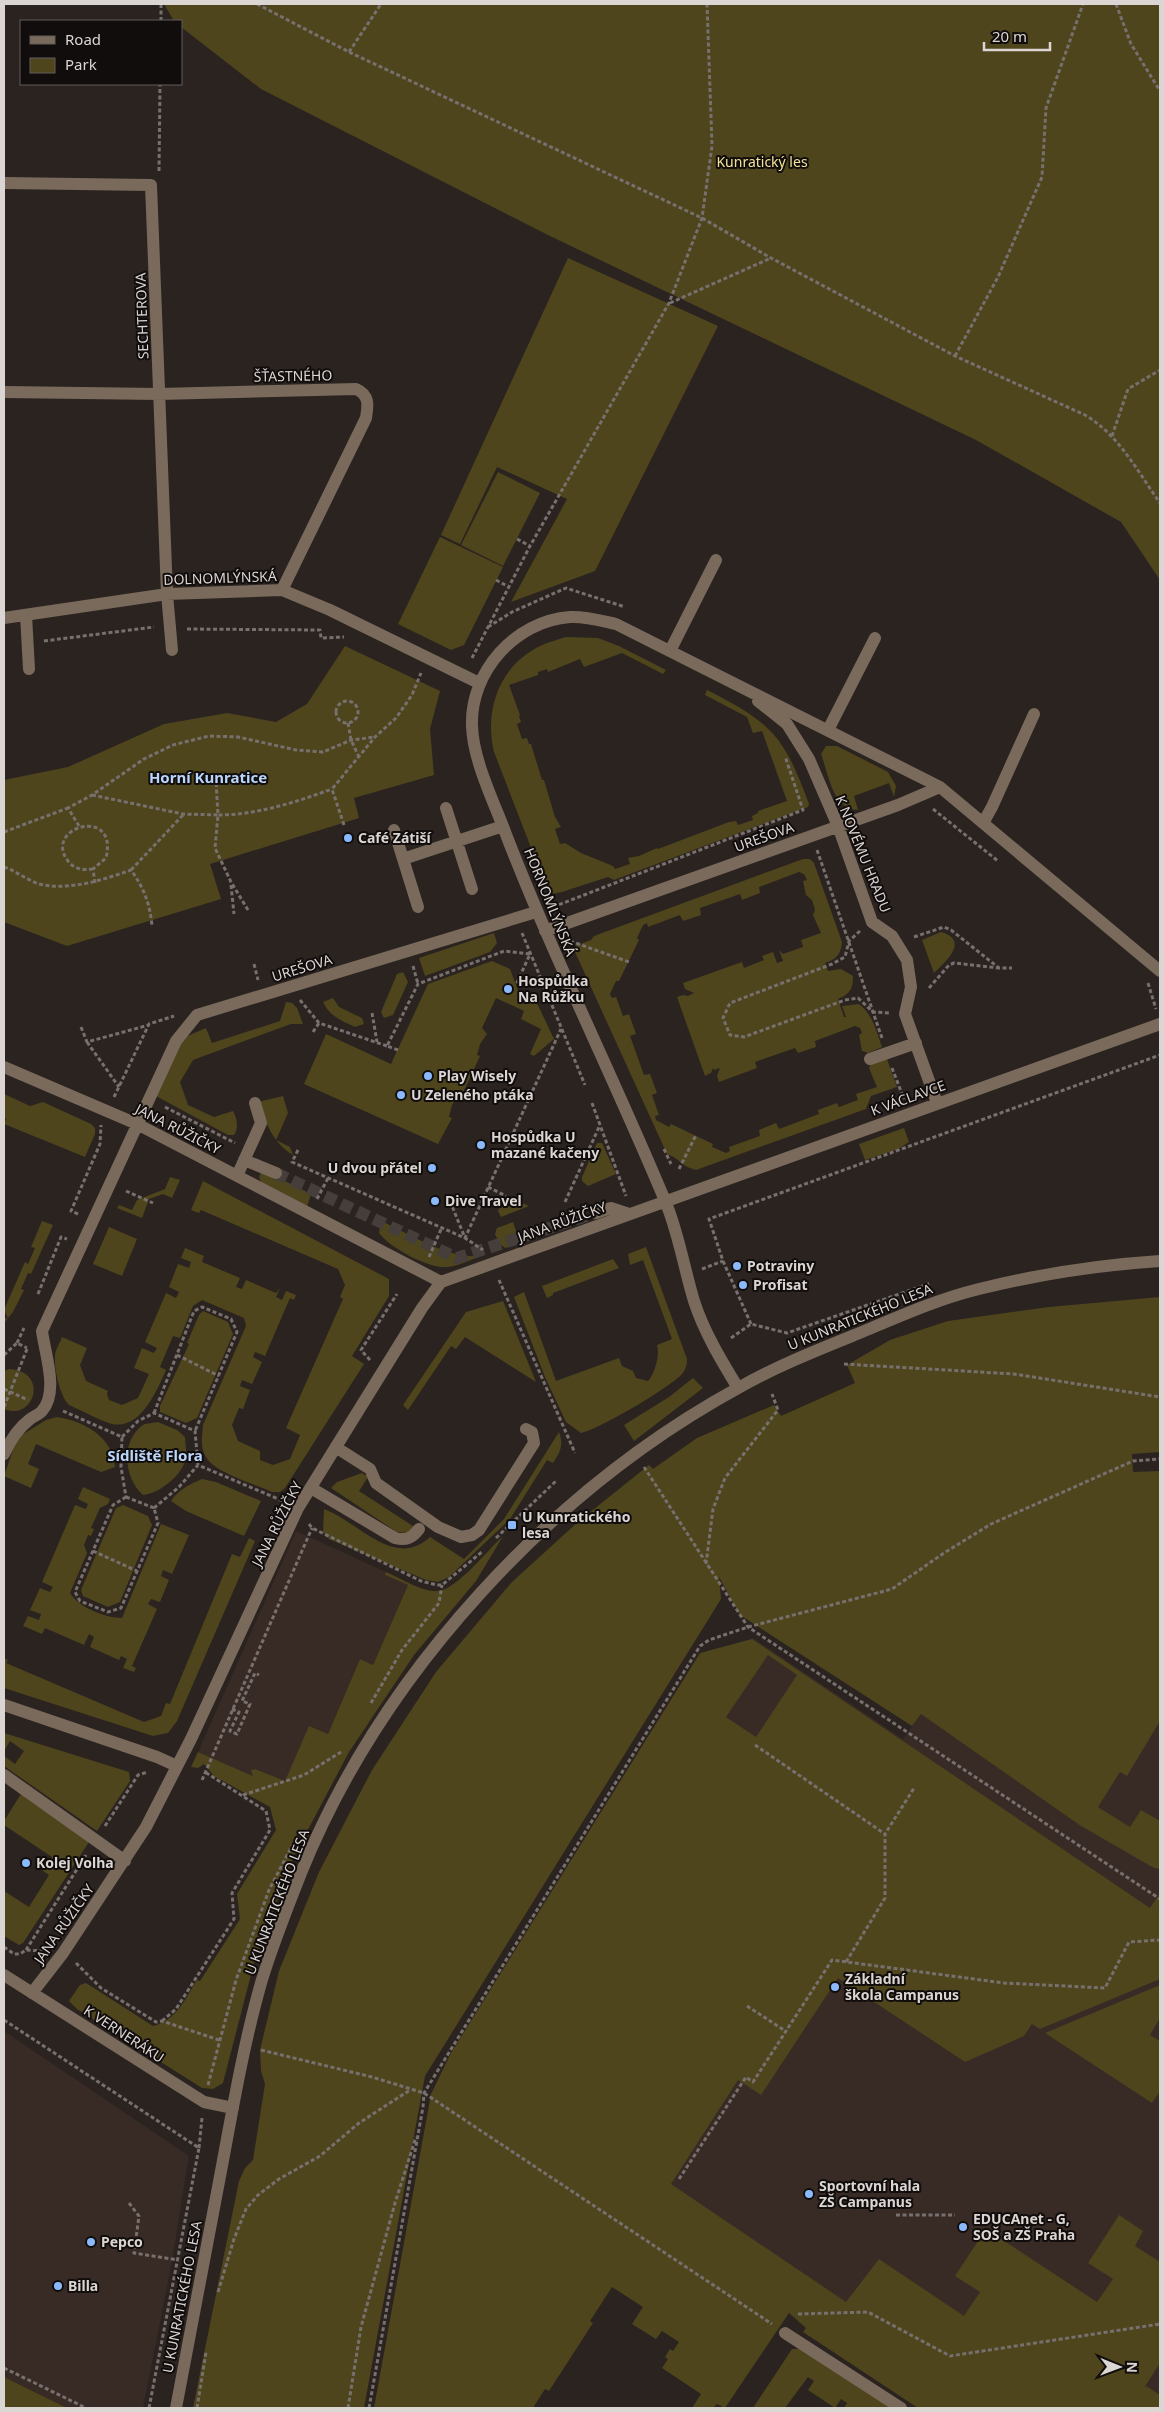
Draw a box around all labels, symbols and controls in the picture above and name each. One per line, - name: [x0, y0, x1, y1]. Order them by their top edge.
- legend: [20, 20, 182, 85]
- scale bar: [984, 20, 1050, 52]
- text: 20 m: [992, 26, 1027, 46]
- text: Road: [65, 29, 101, 49]
- text: Park: [65, 54, 97, 74]
- park label: Kunratický les: [716, 152, 808, 171]
- street label: SECHTEROVA: [130, 272, 153, 360]
- street label: ŠŤASTNÉHO: [254, 365, 333, 386]
- street label: DOLNOMLÝNSKÁ: [163, 566, 277, 589]
- district label: Horní Kunratice: [149, 767, 267, 787]
- street label: K NOVÉMU HRADU: [831, 792, 896, 915]
- street label: UREŠOVA: [731, 817, 796, 856]
- place label: Café Zátiší: [358, 828, 432, 847]
- marker: Café Zátiší: [342, 832, 354, 844]
- street label: HORNOMLÝNSKÁ: [520, 845, 581, 959]
- street label: UREŠOVA: [269, 949, 334, 986]
- place label: Hospůdka Na Růžku: [518, 971, 588, 1006]
- marker: Hospůdka Na Růžku: [502, 983, 514, 995]
- place label: Play Wisely: [438, 1066, 516, 1085]
- marker: Play Wisely: [422, 1070, 434, 1082]
- street label: K VÁCLAVCE: [868, 1075, 948, 1120]
- place label: U Zeleného ptáka: [411, 1085, 534, 1104]
- marker: U Zeleného ptáka: [395, 1089, 407, 1101]
- street label: JANA RŮŽIČKY: [131, 1098, 224, 1158]
- place label: Hospůdka U mazané kačeny: [491, 1127, 599, 1162]
- marker: Hospůdka U mazané kačeny: [475, 1139, 487, 1151]
- place label: U dvou přátel: [328, 1158, 422, 1177]
- marker: U dvou přátel: [426, 1162, 438, 1174]
- place label: Dive Travel: [445, 1191, 522, 1210]
- marker: Dive Travel: [429, 1195, 441, 1207]
- street label: JANA RŮŽIČKY: [513, 1197, 609, 1247]
- place label: Potraviny: [747, 1256, 814, 1275]
- marker: Potraviny: [731, 1260, 743, 1272]
- place label: Profisat: [753, 1275, 808, 1294]
- marker: Profisat: [737, 1279, 749, 1291]
- street label: U KUNRATICKÉHO LESA: [785, 1279, 935, 1354]
- district label: Sídliště Flora: [107, 1445, 203, 1465]
- street label: JANA RŮŽIČKY: [246, 1478, 306, 1571]
- place label: U Kunratického lesa: [522, 1507, 631, 1542]
- marker: U Kunratického lesa: [506, 1519, 518, 1531]
- street label: U KUNRATICKÉHO LESA: [240, 1826, 313, 1977]
- place label: Kolej Volha: [36, 1853, 114, 1872]
- marker: Kolej Volha: [20, 1857, 32, 1869]
- street label: JANA RŮŽIČKY: [28, 1880, 98, 1969]
- place label: Základní škola Campanus: [845, 1969, 959, 2004]
- marker: Základní škola Campanus: [829, 1981, 841, 1993]
- street label: K VERNERÁKU: [80, 2001, 168, 2067]
- place label: Sportovní hala ZŠ Campanus: [819, 2176, 920, 2211]
- marker: Sportovní hala ZŠ Campanus: [803, 2188, 815, 2200]
- place label: EDUCAnet - G, SOŠ a ZŠ Praha: [973, 2209, 1075, 2244]
- street label: U KUNRATICKÉHO LESA: [157, 2219, 206, 2375]
- marker: EDUCAnet - G, SOŠ a ZŠ Praha: [957, 2221, 969, 2233]
- place label: Pepco: [101, 2232, 143, 2251]
- marker: Pepco: [85, 2236, 97, 2248]
- place label: Billa: [68, 2276, 98, 2295]
- marker: Billa: [52, 2280, 64, 2292]
- north arrow: [1094, 2342, 1144, 2392]
- text: N: [1123, 2361, 1142, 2373]

